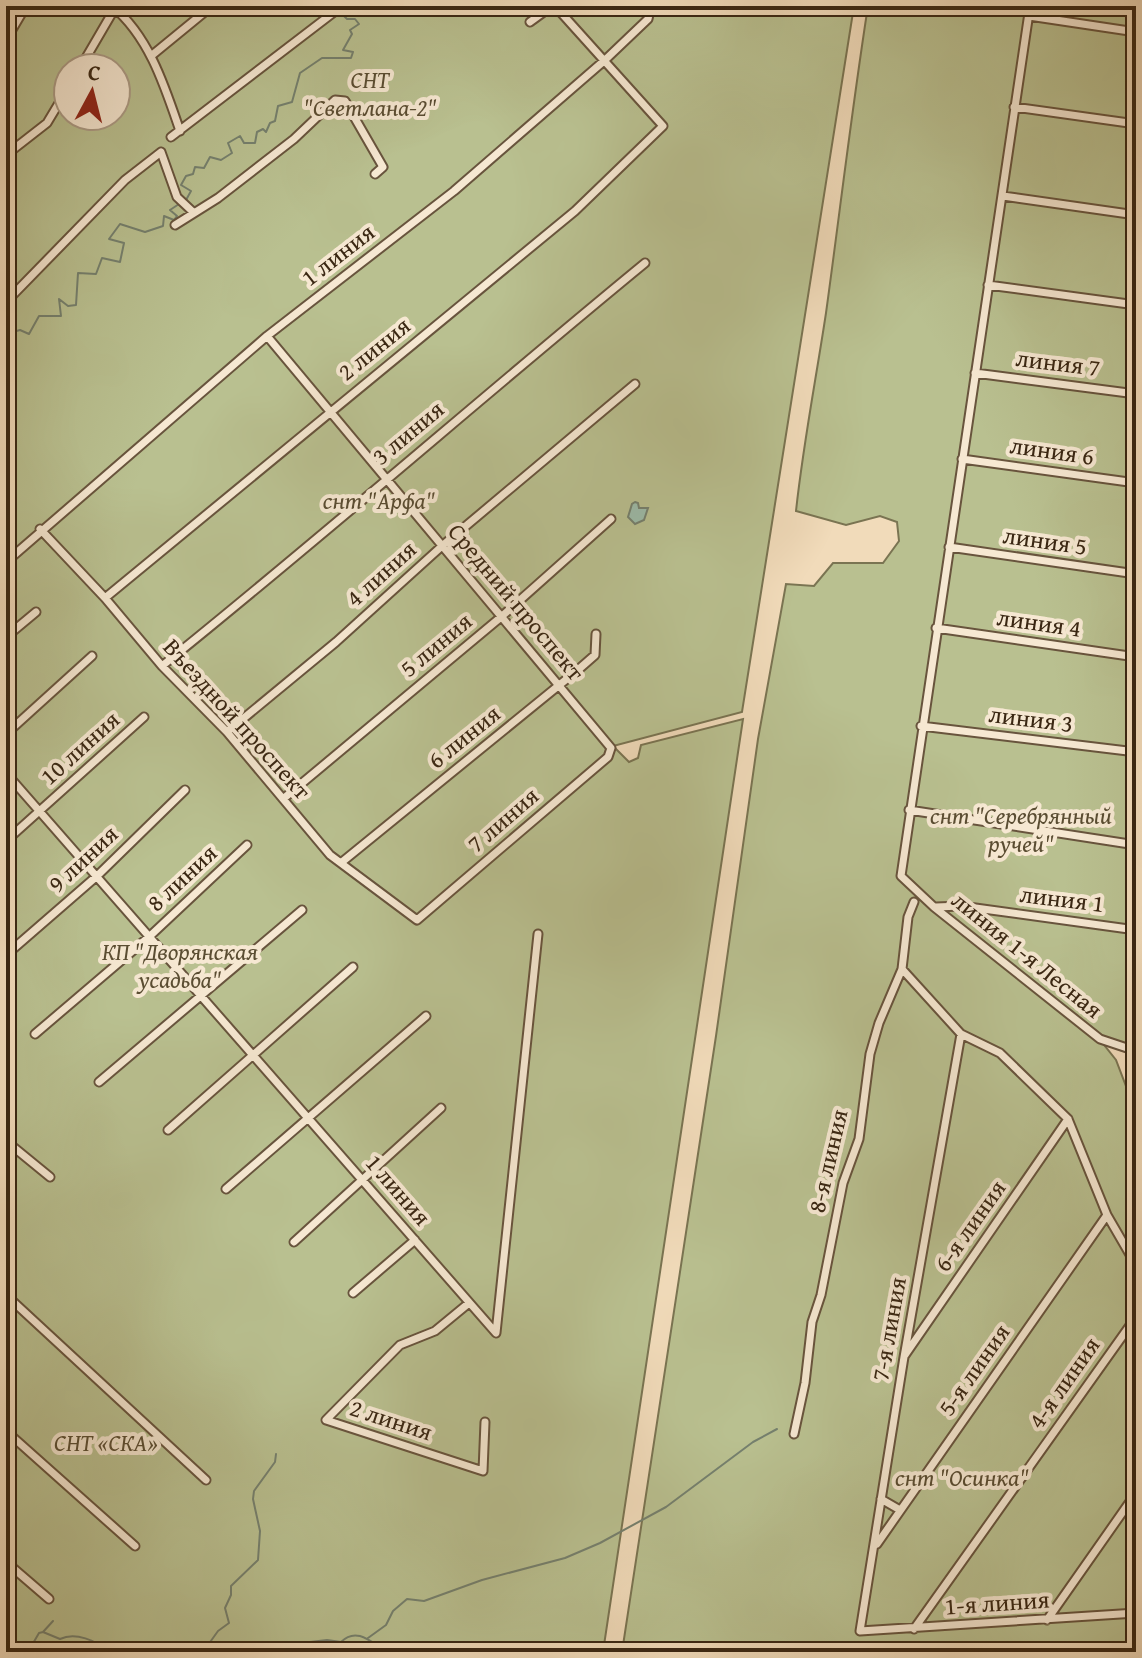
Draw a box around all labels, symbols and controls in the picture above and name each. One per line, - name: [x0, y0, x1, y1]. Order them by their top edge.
- north arrow: [52, 52, 132, 132]
- text: С: [86, 56, 103, 89]
- park label: СНТ "Светлана-2": [303, 62, 437, 125]
- street label: 1 линия: [294, 215, 382, 294]
- street label: 2 линия: [330, 308, 418, 389]
- street label: линия 7: [1014, 340, 1102, 385]
- street label: 3 линия: [364, 392, 451, 473]
- street label: линия 6: [1008, 427, 1096, 474]
- park label: снт "Арфа": [323, 483, 436, 518]
- street label: Средний проспект: [440, 515, 593, 688]
- street label: линия 5: [1001, 517, 1089, 564]
- street label: 4 линия: [337, 532, 424, 615]
- street label: линия 4: [995, 599, 1083, 646]
- street label: 5 линия: [392, 604, 479, 685]
- street label: Въездной проспект: [155, 630, 320, 807]
- street label: 6 линия: [420, 696, 508, 777]
- street label: линия 3: [987, 696, 1075, 741]
- street label: 10 линия: [32, 702, 127, 793]
- street label: 7 линия: [459, 779, 546, 861]
- park label: снт "Серебрянный ручей": [930, 798, 1112, 861]
- street label: 9 линия: [40, 817, 126, 900]
- street label: 8 линия: [139, 836, 225, 919]
- street label: линия 1: [1018, 876, 1106, 921]
- street label: линия 1-я Лесная: [944, 883, 1110, 1026]
- park label: КП "Дворянская усадьба": [102, 934, 258, 997]
- street label: 8-я линия: [799, 1106, 856, 1216]
- street label: 1 линия: [357, 1146, 439, 1233]
- street label: 6-я линия: [925, 1173, 1014, 1279]
- street label: 7-я линия: [862, 1274, 915, 1384]
- street label: 5-я линия: [929, 1317, 1018, 1423]
- street label: 4-я линия: [1019, 1330, 1108, 1436]
- street label: 2 линия: [345, 1390, 437, 1449]
- park label: СНТ «СКА»: [54, 1425, 158, 1460]
- park label: снт "Осинка": [895, 1460, 1029, 1495]
- street label: 1-я линия: [943, 1581, 1051, 1624]

